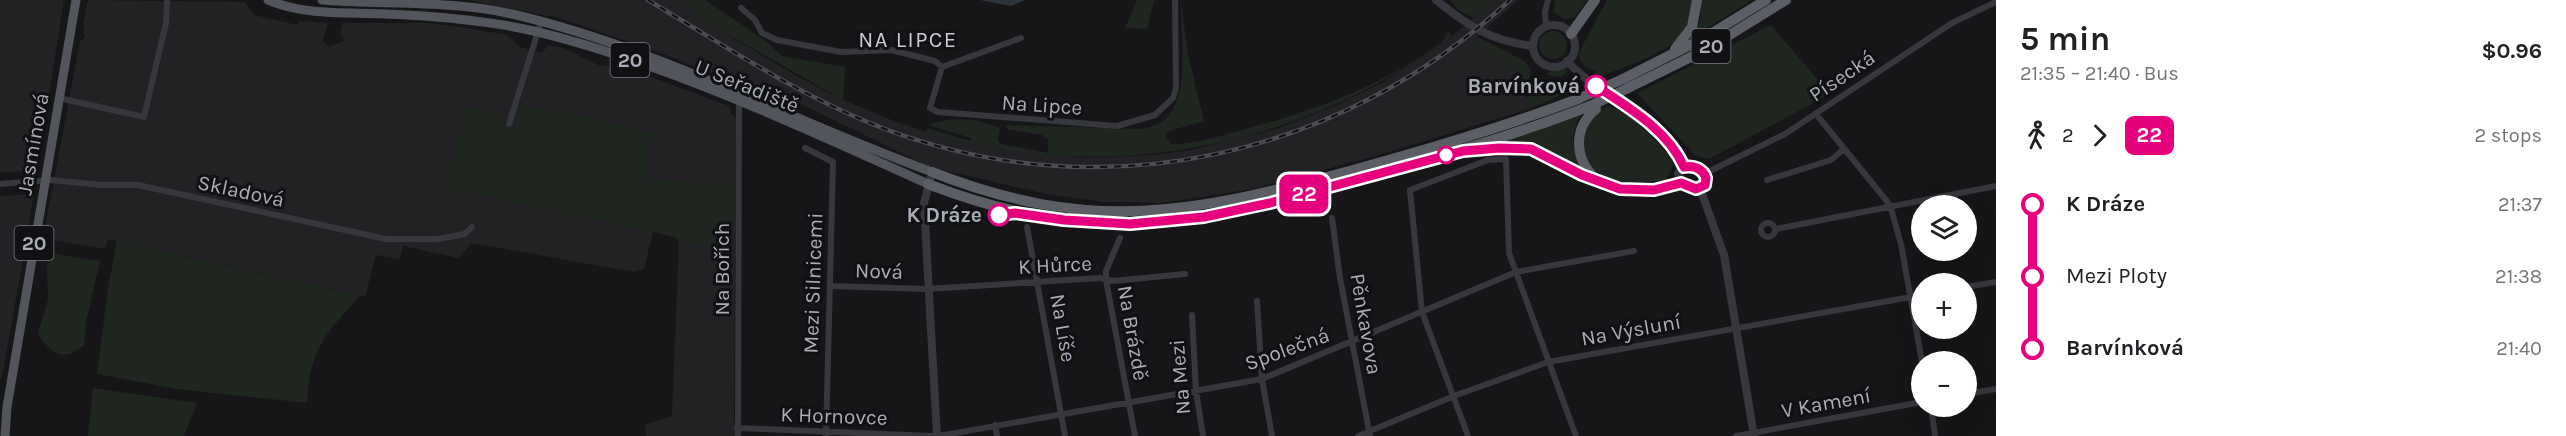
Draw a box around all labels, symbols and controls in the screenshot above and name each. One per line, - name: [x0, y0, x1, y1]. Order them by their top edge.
- text: 5 min: [2020, 20, 2110, 58]
- district label: NA LIPCE: [858, 27, 958, 53]
- road number: 20: [1692, 29, 1730, 63]
- text: $0.96: [2481, 38, 2542, 64]
- road number: 20: [610, 43, 650, 77]
- street label: Písecká: [1805, 45, 1879, 107]
- street label: U Seřadiště: [692, 54, 802, 118]
- text: 21:35 – 21:40 · Bus: [2020, 62, 2179, 85]
- place label: Barvínková: [1468, 74, 1580, 98]
- marker: Barvínková: [1585, 75, 1607, 97]
- street label: Na Lipce: [1001, 90, 1083, 120]
- street label: Jasmínová: [12, 91, 54, 197]
- icon: walk: [2020, 119, 2053, 152]
- icon: forward: [2083, 119, 2116, 152]
- text: 22: [2137, 123, 2162, 147]
- text: 2: [2062, 124, 2074, 147]
- text: 2 stops: [2475, 124, 2542, 147]
- unlabelled marker: [1437, 146, 1455, 164]
- street label: Skladová: [195, 170, 287, 212]
- line badge: 22: [1277, 174, 1331, 214]
- text: 22: [1291, 182, 1317, 206]
- text: K Dráze: [2066, 191, 2145, 217]
- text: 21:37: [2498, 193, 2542, 216]
- map controls: [1911, 195, 1977, 417]
- button: layers: [1911, 195, 1977, 261]
- place label: K Dráze: [906, 203, 982, 227]
- marker: K Dráze: [988, 204, 1010, 226]
- street label: Mezi Silnicemi: [799, 212, 827, 354]
- street label: Na Bořích: [710, 223, 734, 315]
- road number: 20: [15, 226, 54, 260]
- street label: K Hůrce: [1018, 251, 1092, 279]
- street label: Nová: [855, 258, 903, 284]
- text: Mezi Ploty: [2066, 263, 2167, 289]
- text: 21:38: [2495, 265, 2542, 288]
- street label: Pěnkavova: [1345, 271, 1387, 377]
- button: +: [1911, 273, 1977, 339]
- street label: Na Brázdě: [1113, 283, 1153, 383]
- street label: Na Líše: [1045, 292, 1081, 364]
- street label: Na Výsluní: [1579, 309, 1684, 351]
- street label: Společná: [1241, 323, 1333, 375]
- text: Barvínková: [2066, 335, 2184, 361]
- text: 21:40: [2496, 337, 2542, 360]
- street label: Na Mezi: [1165, 338, 1195, 416]
- button: −: [1911, 351, 1977, 417]
- street label: V Kamení: [1779, 383, 1873, 423]
- street label: K Hornovce: [780, 402, 888, 430]

